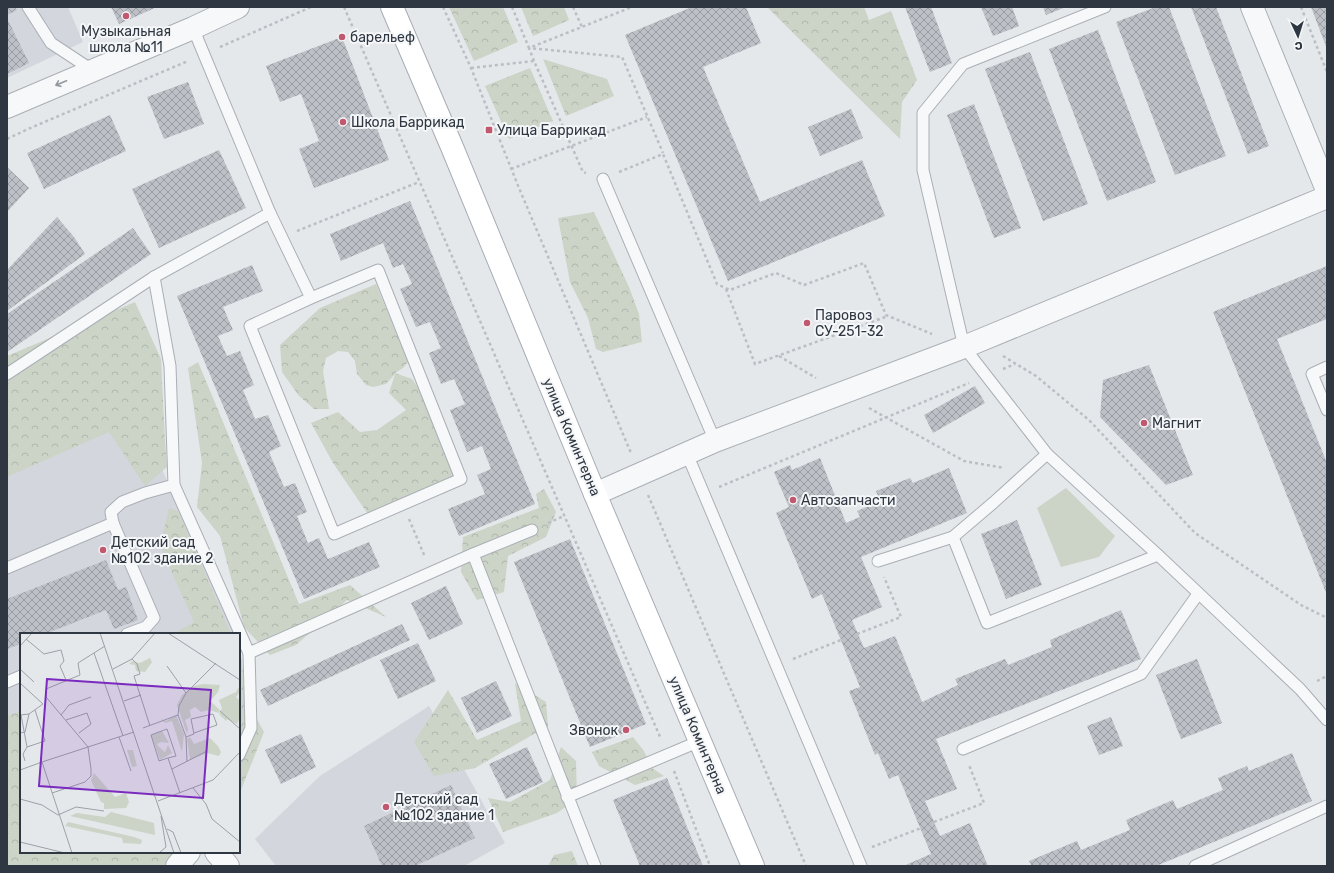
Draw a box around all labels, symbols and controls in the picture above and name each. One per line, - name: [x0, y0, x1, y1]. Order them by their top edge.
- marker: Музыкальная школа №11: [121, 11, 131, 21]
- north arrow: [1278, 16, 1318, 56]
- place label: Музыкальная школа №11: [81, 23, 171, 56]
- place label: барельеф: [350, 29, 415, 46]
- marker: барельеф: [337, 32, 347, 42]
- text: С: [1294, 39, 1303, 52]
- one-way arrow: [56, 80, 68, 87]
- place label: Школа Баррикад: [351, 114, 464, 131]
- marker: Школа Баррикад: [338, 117, 348, 127]
- place label: Улица Баррикад: [497, 122, 606, 139]
- marker: Улица Баррикад: [484, 125, 494, 135]
- place label: Паровоз СУ-251-32: [815, 307, 884, 340]
- marker: Паровоз СУ-251-32: [802, 318, 812, 328]
- street label: улица Коминтерна: [539, 376, 604, 499]
- place label: Магнит: [1152, 415, 1201, 432]
- marker: Магнит: [1139, 418, 1149, 428]
- place label: Автозапчасти: [801, 492, 895, 509]
- marker: Автозапчасти: [788, 495, 798, 505]
- place label: Детский сад №102 здание 2: [111, 534, 214, 567]
- marker: Детский сад №102 здание 2: [98, 545, 108, 555]
- inset map: [20, 633, 240, 853]
- street label: улица Коминтерна: [665, 674, 730, 797]
- place label: Звонок: [569, 722, 618, 739]
- marker: Звонок: [621, 725, 631, 735]
- place label: Детский сад №102 здание 1: [394, 791, 494, 824]
- marker: Детский сад №102 здание 1: [381, 802, 391, 812]

